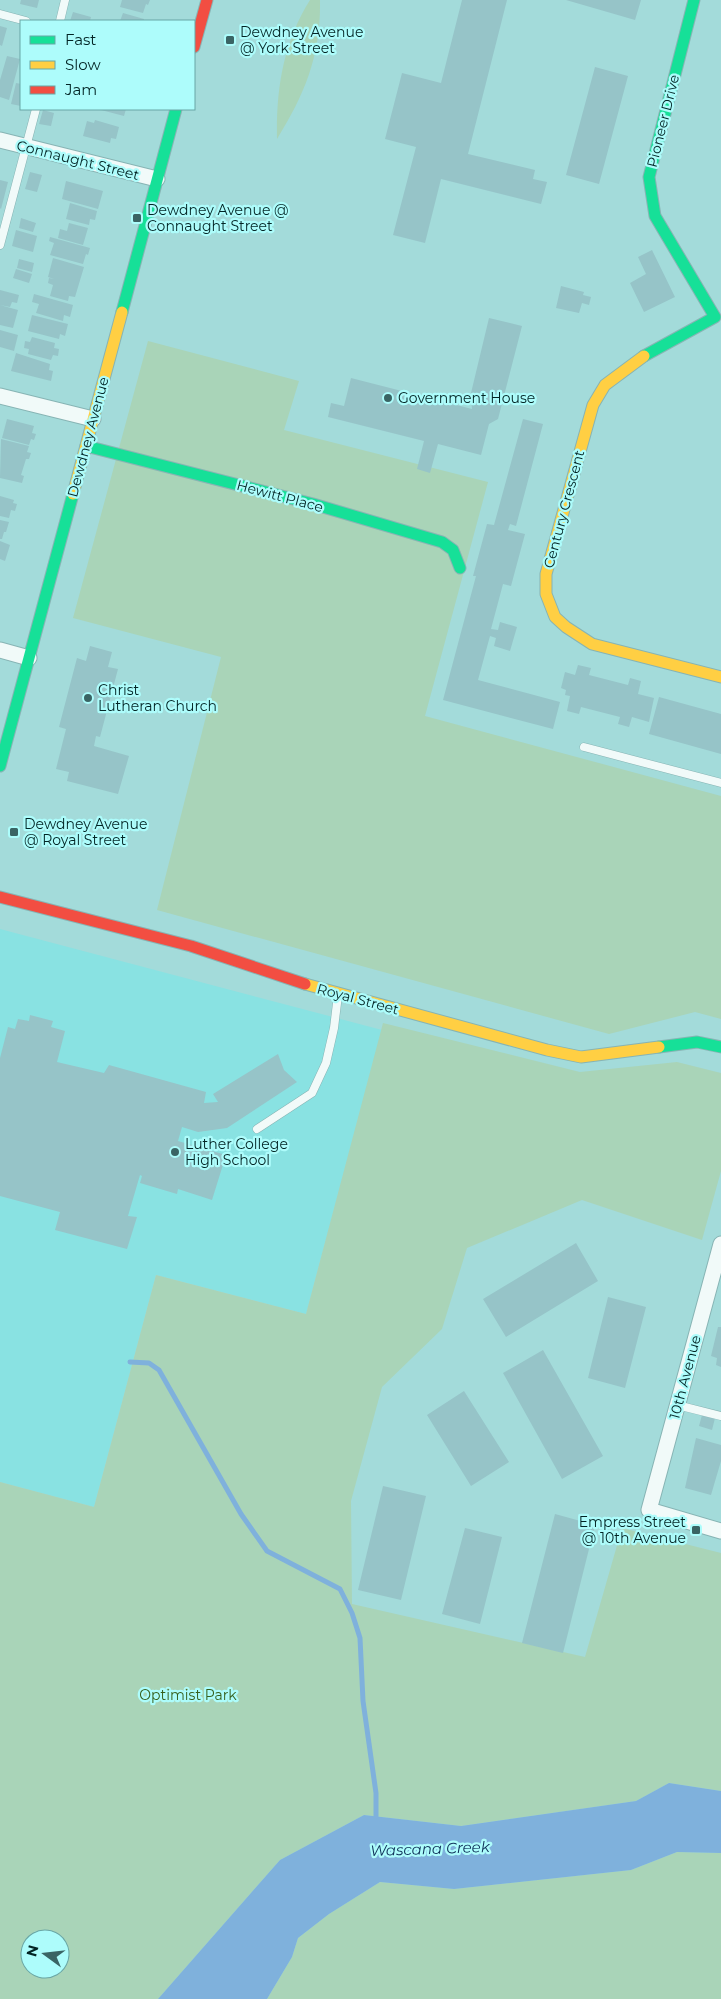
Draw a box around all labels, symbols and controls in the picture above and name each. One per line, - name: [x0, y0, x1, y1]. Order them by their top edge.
- legend: [20, 20, 195, 110]
- place label: Dewdney Avenue @ York Street: [240, 23, 363, 57]
- text: Fast: [65, 30, 96, 49]
- marker: Dewdney Avenue @ York Street: [224, 34, 236, 46]
- text: Slow: [65, 55, 101, 74]
- street label: Pioneer Drive: [643, 73, 683, 169]
- text: Jam: [64, 80, 97, 99]
- street label: Connaught Street: [15, 136, 141, 184]
- place label: Dewdney Avenue @ Connaught Street: [147, 201, 289, 235]
- marker: Dewdney Avenue @ Connaught Street: [131, 212, 143, 224]
- street label: Dewdney Avenue: [63, 375, 113, 499]
- place label: Government House: [398, 389, 535, 407]
- marker: Government House: [382, 392, 394, 404]
- street label: Century Crescent: [540, 448, 588, 570]
- street label: Hewitt Place: [235, 476, 325, 516]
- place label: Christ Lutheran Church: [98, 681, 217, 715]
- marker: Christ Lutheran Church: [82, 692, 94, 704]
- place label: Dewdney Avenue @ Royal Street: [24, 815, 147, 849]
- marker: Dewdney Avenue @ Royal Street: [8, 826, 20, 838]
- street label: Royal Street: [315, 979, 401, 1019]
- place label: Luther College High School: [185, 1135, 288, 1169]
- marker: Luther College High School: [169, 1146, 181, 1158]
- street label: 10th Avenue: [665, 1333, 705, 1421]
- place label: Empress Street @ 10th Avenue: [579, 1513, 686, 1547]
- marker: Empress Street @ 10th Avenue: [690, 1524, 702, 1536]
- park label: Optimist Park: [139, 1686, 237, 1704]
- water label: Wascana Creek: [370, 1837, 491, 1860]
- north arrow: [20, 1929, 70, 1979]
- text: N: [22, 1943, 43, 1958]

